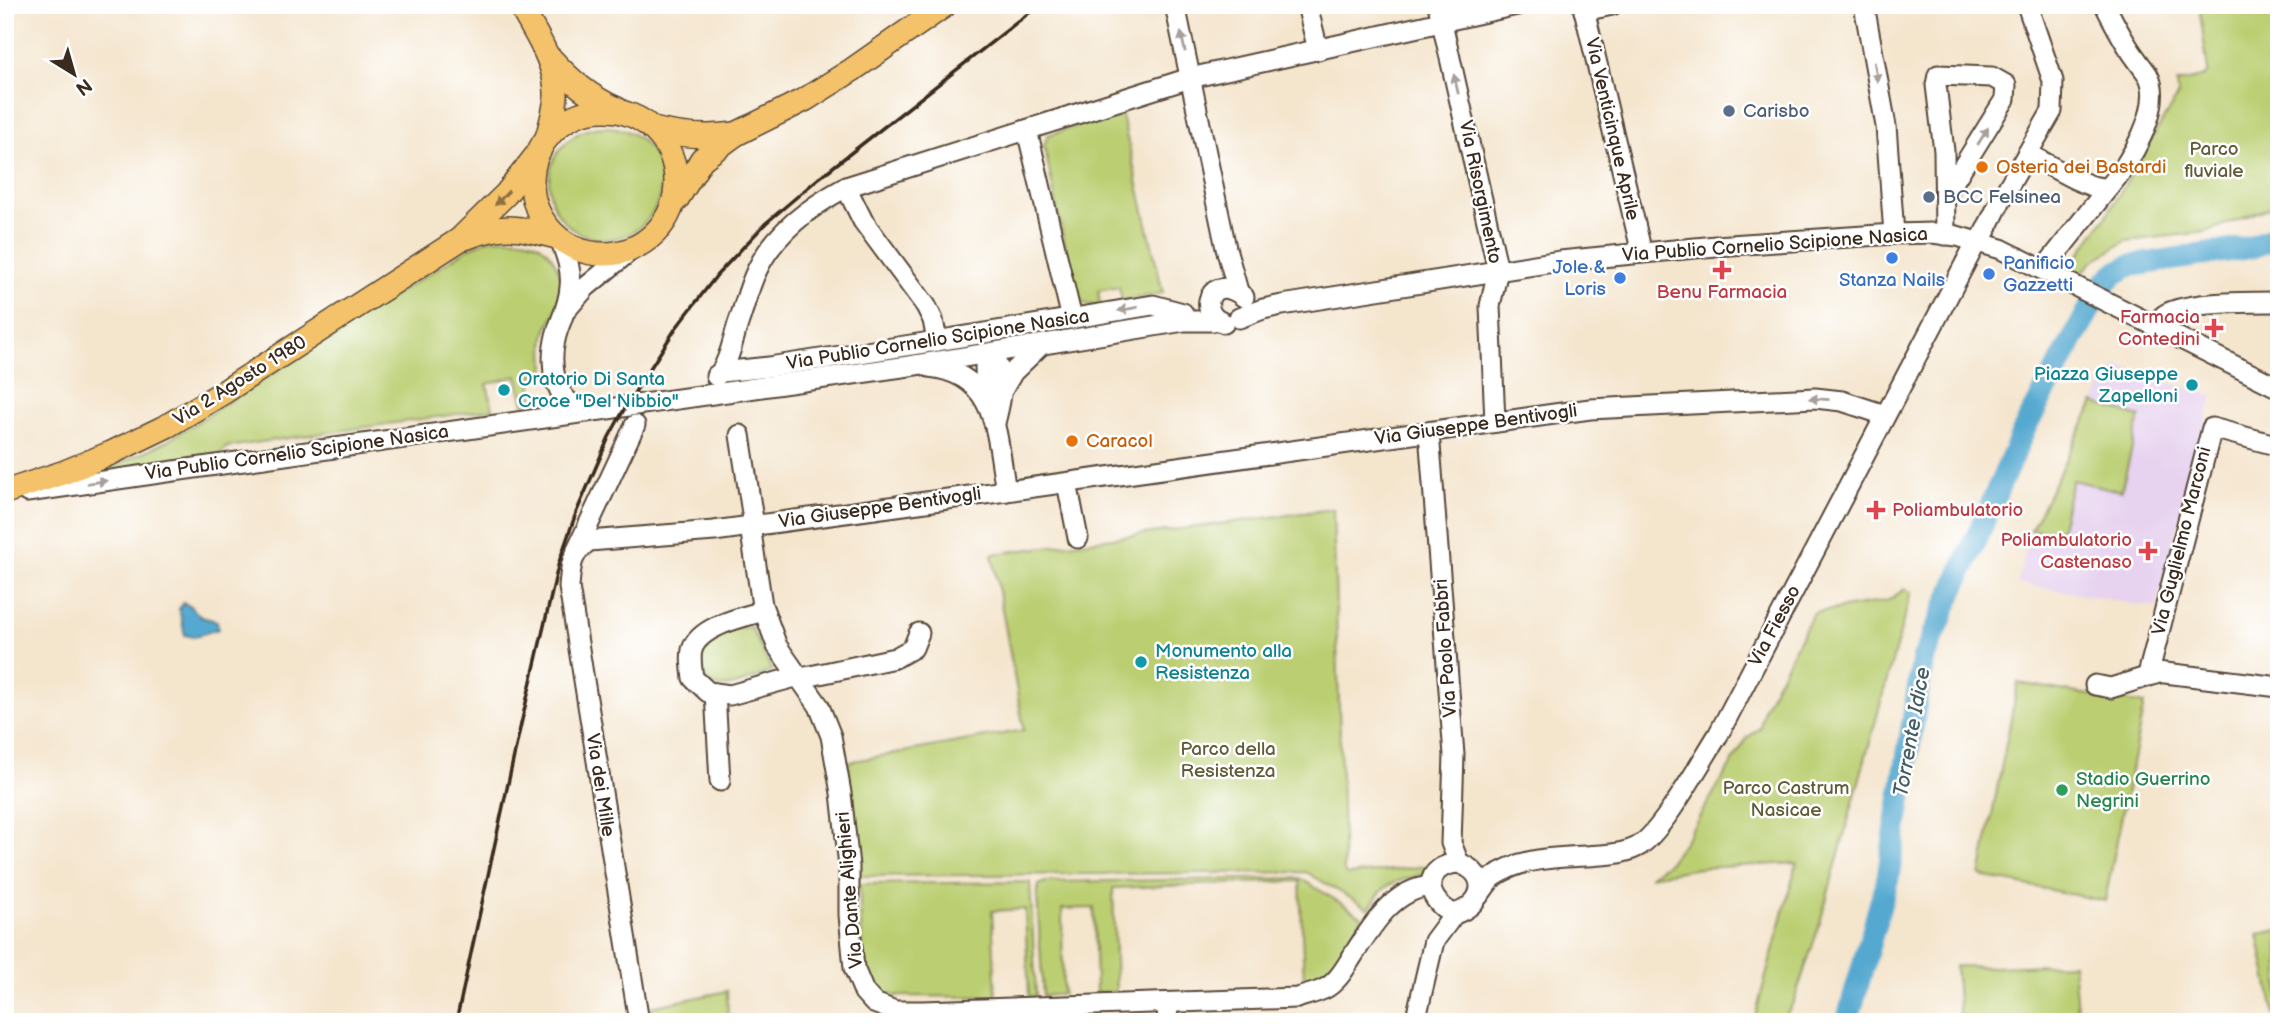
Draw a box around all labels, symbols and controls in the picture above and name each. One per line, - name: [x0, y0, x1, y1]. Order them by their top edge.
- one-way arrow: [1177, 31, 1188, 53]
- street label: Via Venticinque Aprile: [1580, 35, 1644, 223]
- north arrow: [38, 38, 108, 108]
- one-way arrow: [1871, 61, 1882, 83]
- text: N: [71, 73, 96, 100]
- one-way arrow: [1450, 73, 1461, 95]
- place label: Carisbo: [1743, 100, 1809, 123]
- marker: Carisbo: [1721, 103, 1737, 119]
- street label: Via Risorgimento: [1454, 118, 1506, 266]
- one-way arrow: [1976, 127, 1989, 146]
- park label: Parco fluviale: [2184, 138, 2244, 183]
- place label: Osteria dei Bastardi: [1996, 156, 2166, 179]
- marker: Osteria dei Bastardi: [1974, 159, 1990, 175]
- place label: BCC Felsinea: [1943, 186, 2061, 209]
- marker: BCC Felsinea: [1921, 189, 1937, 205]
- one-way arrow: [494, 190, 511, 206]
- street label: Via Publio Cornelio Scipione Nasica: [1621, 223, 1929, 267]
- marker: Stanza Nails: [1884, 250, 1900, 266]
- place label: Panificio Gazzetti: [2003, 252, 2075, 297]
- place label: Jole & Loris: [1553, 256, 1606, 301]
- marker: Benu Farmacia: [1714, 262, 1730, 278]
- marker: Panificio Gazzetti: [1981, 266, 1997, 282]
- place label: Stanza Nails: [1839, 269, 1945, 292]
- marker: Jole & Loris: [1612, 270, 1628, 286]
- place label: Benu Farmacia: [1657, 281, 1787, 304]
- one-way arrow: [1117, 304, 1139, 315]
- street label: Via Publio Cornelio Scipione Nasica: [785, 305, 1091, 375]
- place label: Farmacia Contedini: [2118, 306, 2200, 351]
- marker: Farmacia Contedini: [2206, 320, 2222, 336]
- street label: Via 2 Agosto 1980: [169, 331, 311, 431]
- place label: Piazza Giuseppe Zapelloni: [2034, 363, 2178, 408]
- place label: Oratorio Di Santa Croce "Del Nibbio": [518, 368, 679, 413]
- marker: Piazza Giuseppe Zapelloni: [2184, 377, 2200, 393]
- marker: Oratorio Di Santa Croce "Del Nibbio": [496, 382, 512, 398]
- one-way arrow: [1808, 393, 1830, 404]
- street label: Via Giuseppe Bentivogli: [1373, 399, 1579, 451]
- street label: Via Publio Cornelio Scipione Nasica: [144, 420, 450, 486]
- place label: Caracol: [1086, 430, 1153, 453]
- marker: Caracol: [1064, 433, 1080, 449]
- street label: Via Guglielmo Marconi: [2147, 444, 2217, 638]
- one-way arrow: [86, 476, 108, 487]
- street label: Via Giuseppe Bentivogli: [777, 482, 983, 534]
- place label: Poliambulatorio: [1892, 499, 2023, 522]
- marker: Poliambulatorio: [1866, 500, 1886, 520]
- place label: Poliambulatorio Castenaso: [2001, 529, 2132, 574]
- marker: Poliambulatorio Castenaso: [2138, 541, 2158, 561]
- street label: Via Paolo Fabbri: [1430, 578, 1462, 718]
- street label: Via Fiesso: [1744, 581, 1806, 671]
- place label: Monumento alla Resistenza: [1155, 640, 1292, 685]
- marker: Monumento alla Resistenza: [1133, 654, 1149, 670]
- water label: Torrente Idice: [1888, 665, 1936, 799]
- street label: Via dei Mille: [580, 732, 620, 838]
- park label: Parco della Resistenza: [1180, 738, 1276, 783]
- place label: Stadio Guerrino Negrini: [2076, 768, 2211, 813]
- park label: Parco Castrum Nasicae: [1722, 777, 1850, 822]
- marker: Stadio Guerrino Negrini: [2054, 782, 2070, 798]
- street label: Via Dante Alighieri: [832, 811, 868, 969]

